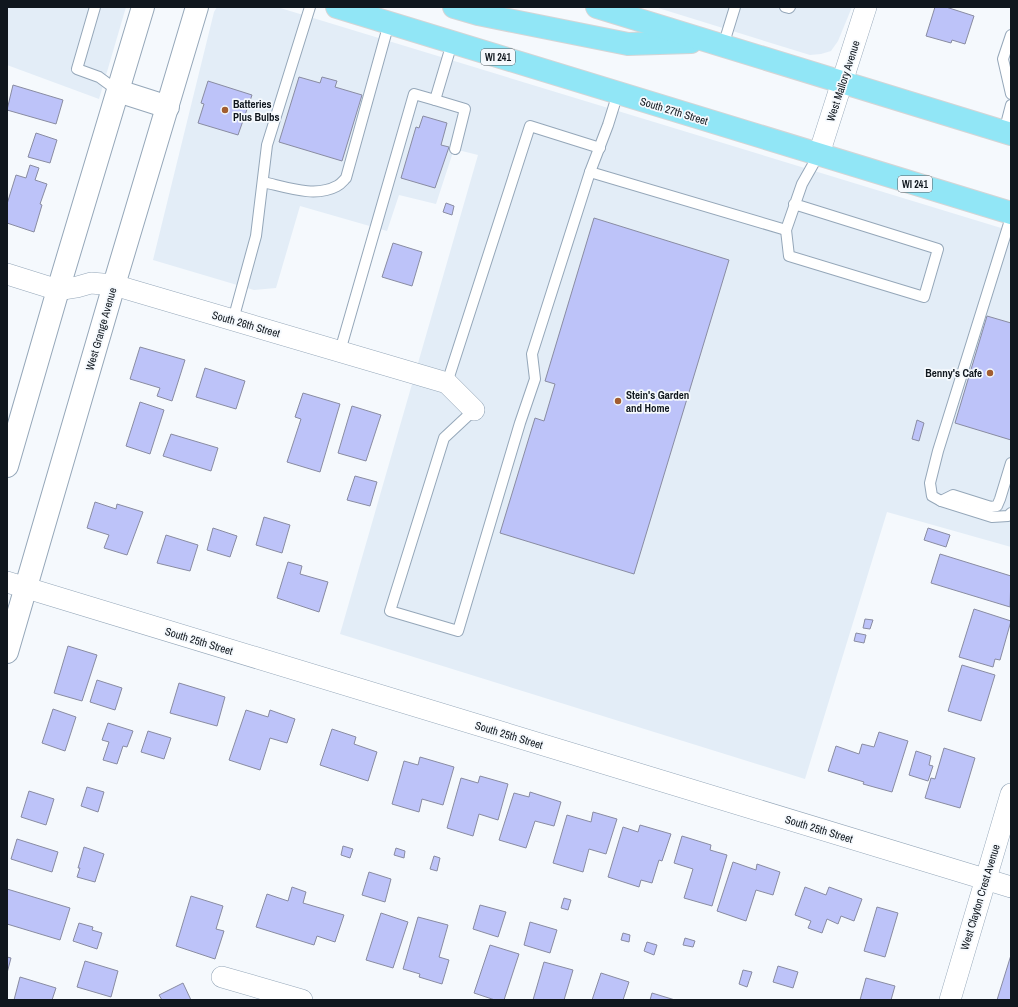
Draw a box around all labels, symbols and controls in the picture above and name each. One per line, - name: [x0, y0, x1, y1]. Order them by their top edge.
- street label: West Mallory Avenue: [823, 39, 863, 123]
- road number: WI 241: [481, 49, 515, 65]
- street label: South 27th Street: [638, 94, 710, 128]
- place label: Batteries Plus Bulbs: [233, 97, 280, 124]
- marker: Batteries Plus Bulbs: [220, 105, 230, 115]
- road number: WI 241: [898, 176, 932, 192]
- street label: West Grange Avenue: [82, 286, 120, 372]
- street label: South 26th Street: [210, 308, 282, 341]
- place label: Benny's Cafe: [925, 366, 982, 380]
- marker: Benny's Cafe: [985, 368, 995, 378]
- place label: Stein's Garden and Home: [626, 388, 689, 415]
- marker: Stein's Garden and Home: [613, 396, 623, 406]
- street label: South 25th Street: [163, 624, 235, 658]
- street label: South 25th Street: [473, 718, 545, 752]
- street label: South 25th Street: [783, 812, 855, 846]
- street label: West Clayton Crest Avenue: [957, 842, 1003, 952]

